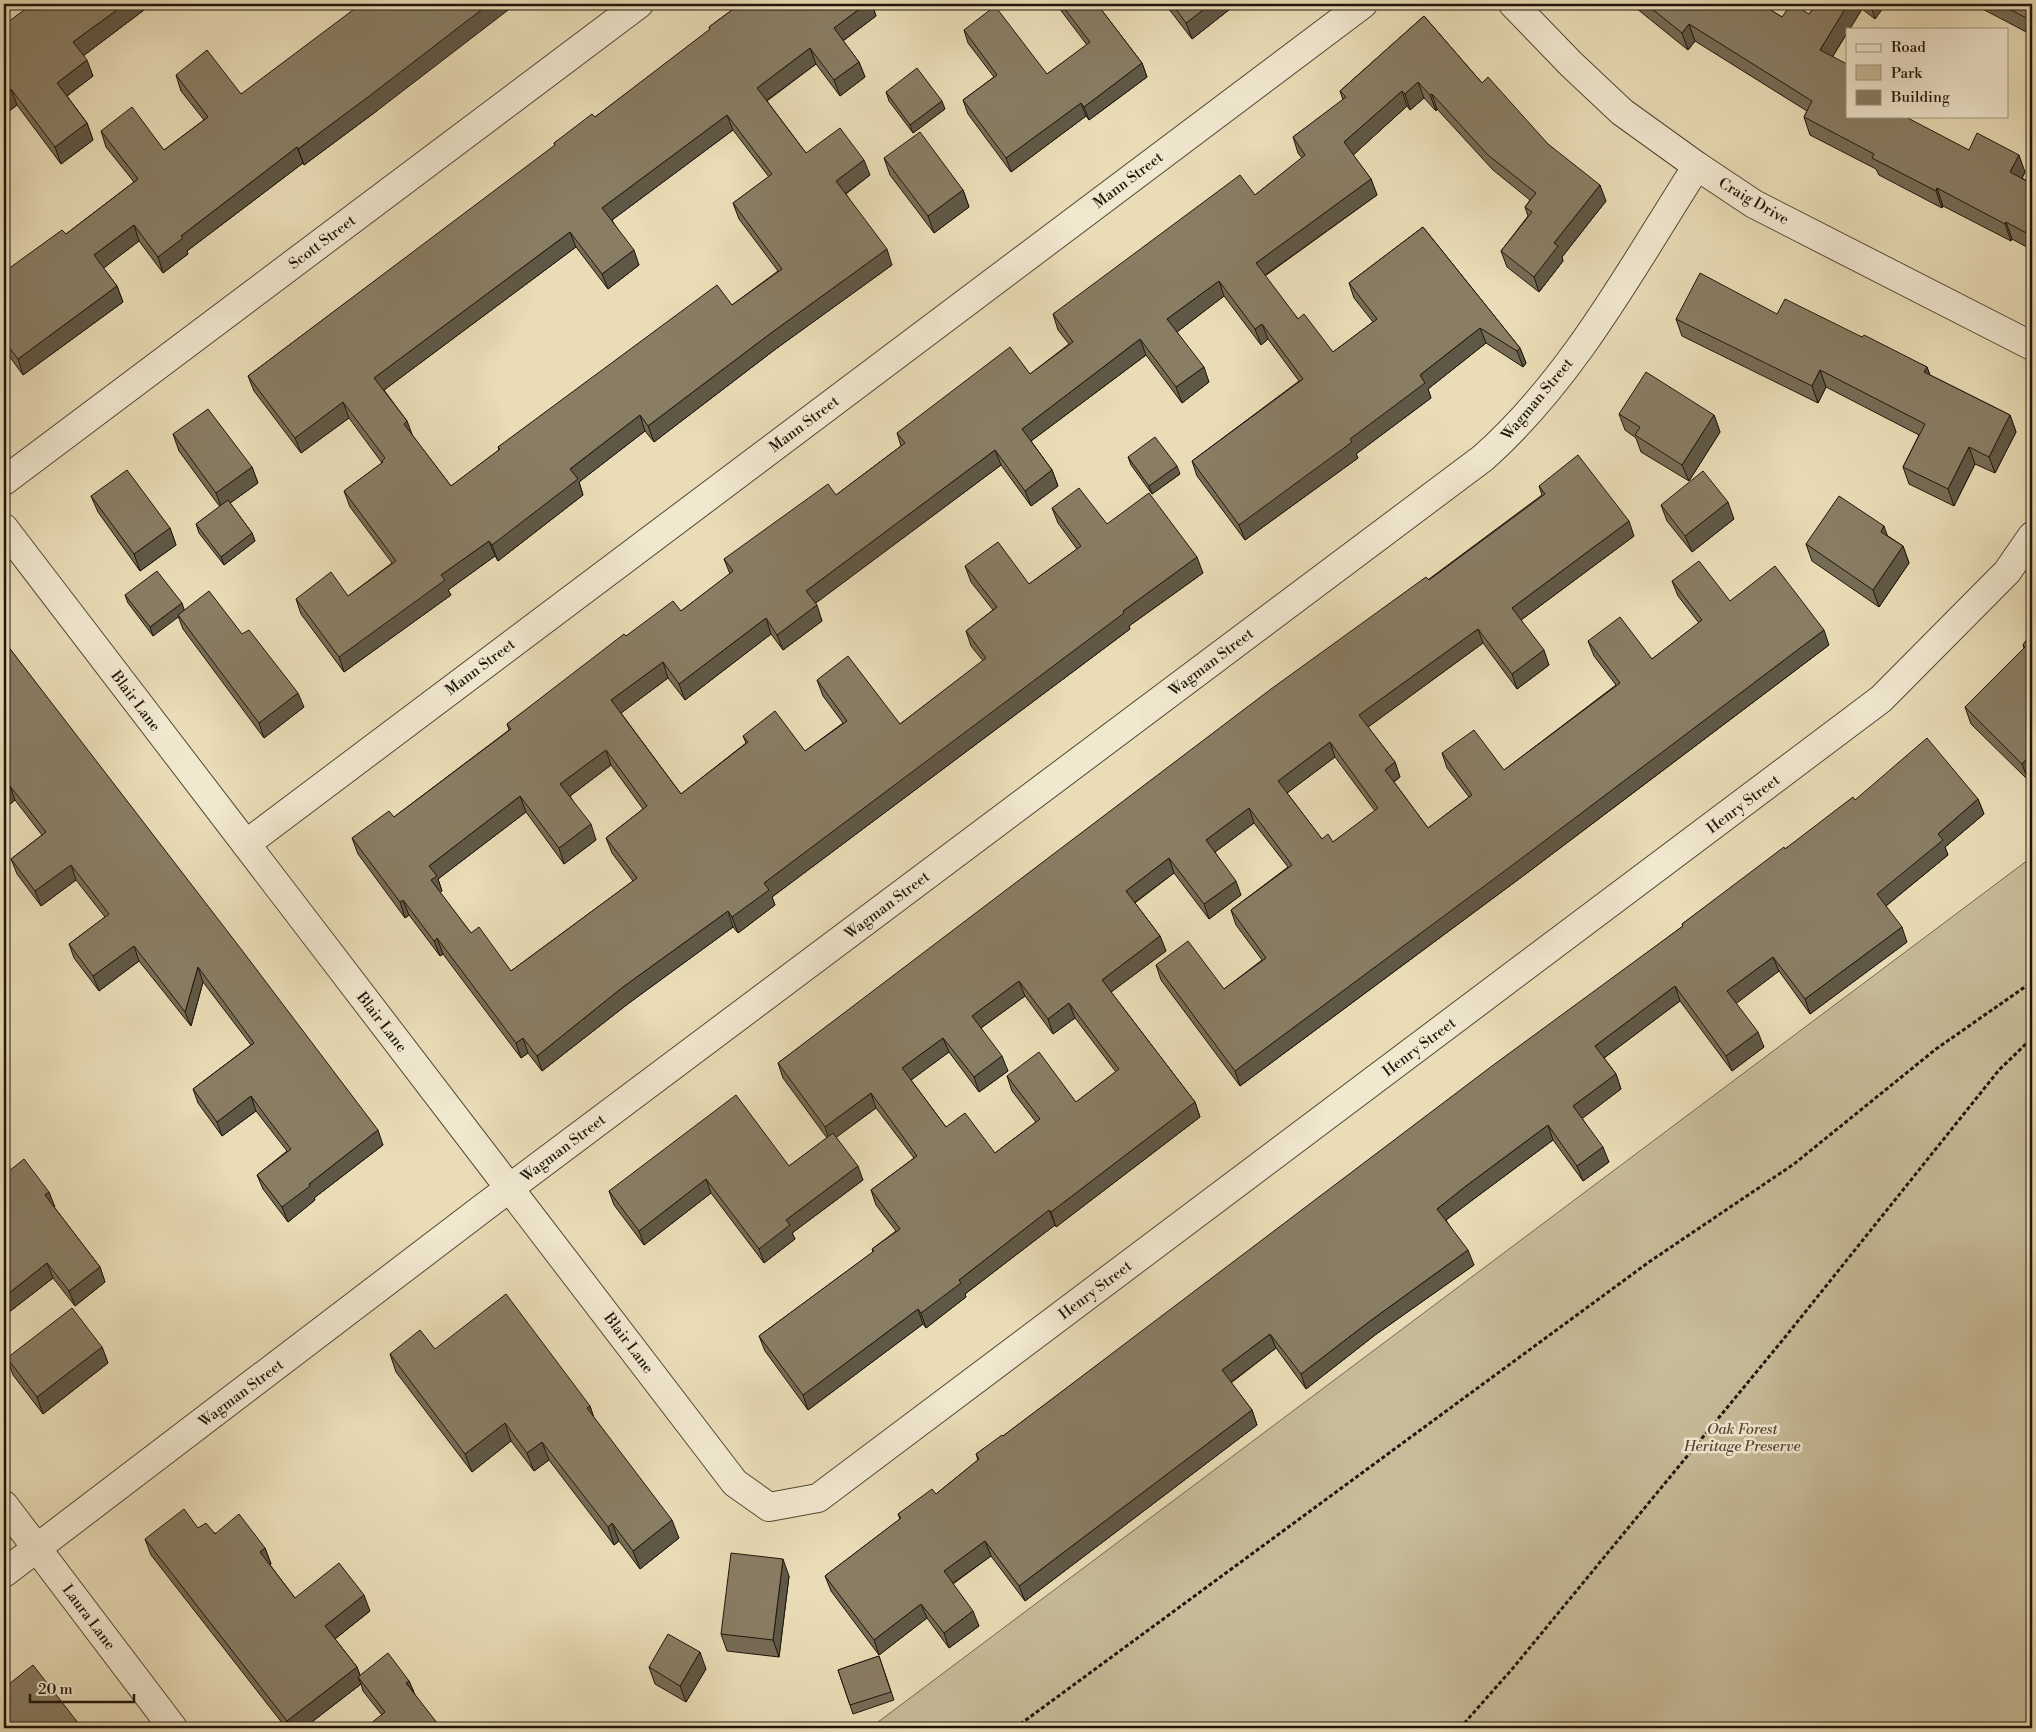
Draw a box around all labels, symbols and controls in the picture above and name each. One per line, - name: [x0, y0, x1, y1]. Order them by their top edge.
- legend: [1846, 28, 2008, 118]
- text: Road: [1891, 38, 1926, 57]
- text: Park: [1891, 64, 1923, 83]
- text: Building: [1890, 88, 1950, 107]
- street label: Mann Street: [1090, 148, 1168, 213]
- street label: Craig Drive: [1715, 174, 1792, 229]
- street label: Scott Street: [285, 211, 360, 274]
- street label: Wagman Street: [1497, 354, 1578, 445]
- street label: Mann Street: [766, 392, 844, 457]
- street label: Wagman Street: [1164, 624, 1258, 701]
- street label: Mann Street: [442, 635, 520, 700]
- street label: Blair Lane: [106, 666, 165, 735]
- street label: Henry Street: [1703, 770, 1784, 838]
- street label: Wagman Street: [840, 867, 934, 944]
- street label: Blair Lane: [352, 988, 411, 1056]
- street label: Henry Street: [1379, 1013, 1460, 1081]
- street label: Wagman Street: [516, 1110, 610, 1187]
- street label: Henry Street: [1055, 1256, 1136, 1324]
- street label: Blair Lane: [599, 1308, 658, 1377]
- street label: Wagman Street: [194, 1355, 288, 1432]
- park label: Oak Forest Heritage Preserve: [1683, 1420, 1800, 1456]
- street label: Laura Lane: [58, 1581, 119, 1654]
- scale bar: [30, 1672, 134, 1704]
- text: 20 m: [38, 1680, 73, 1699]

